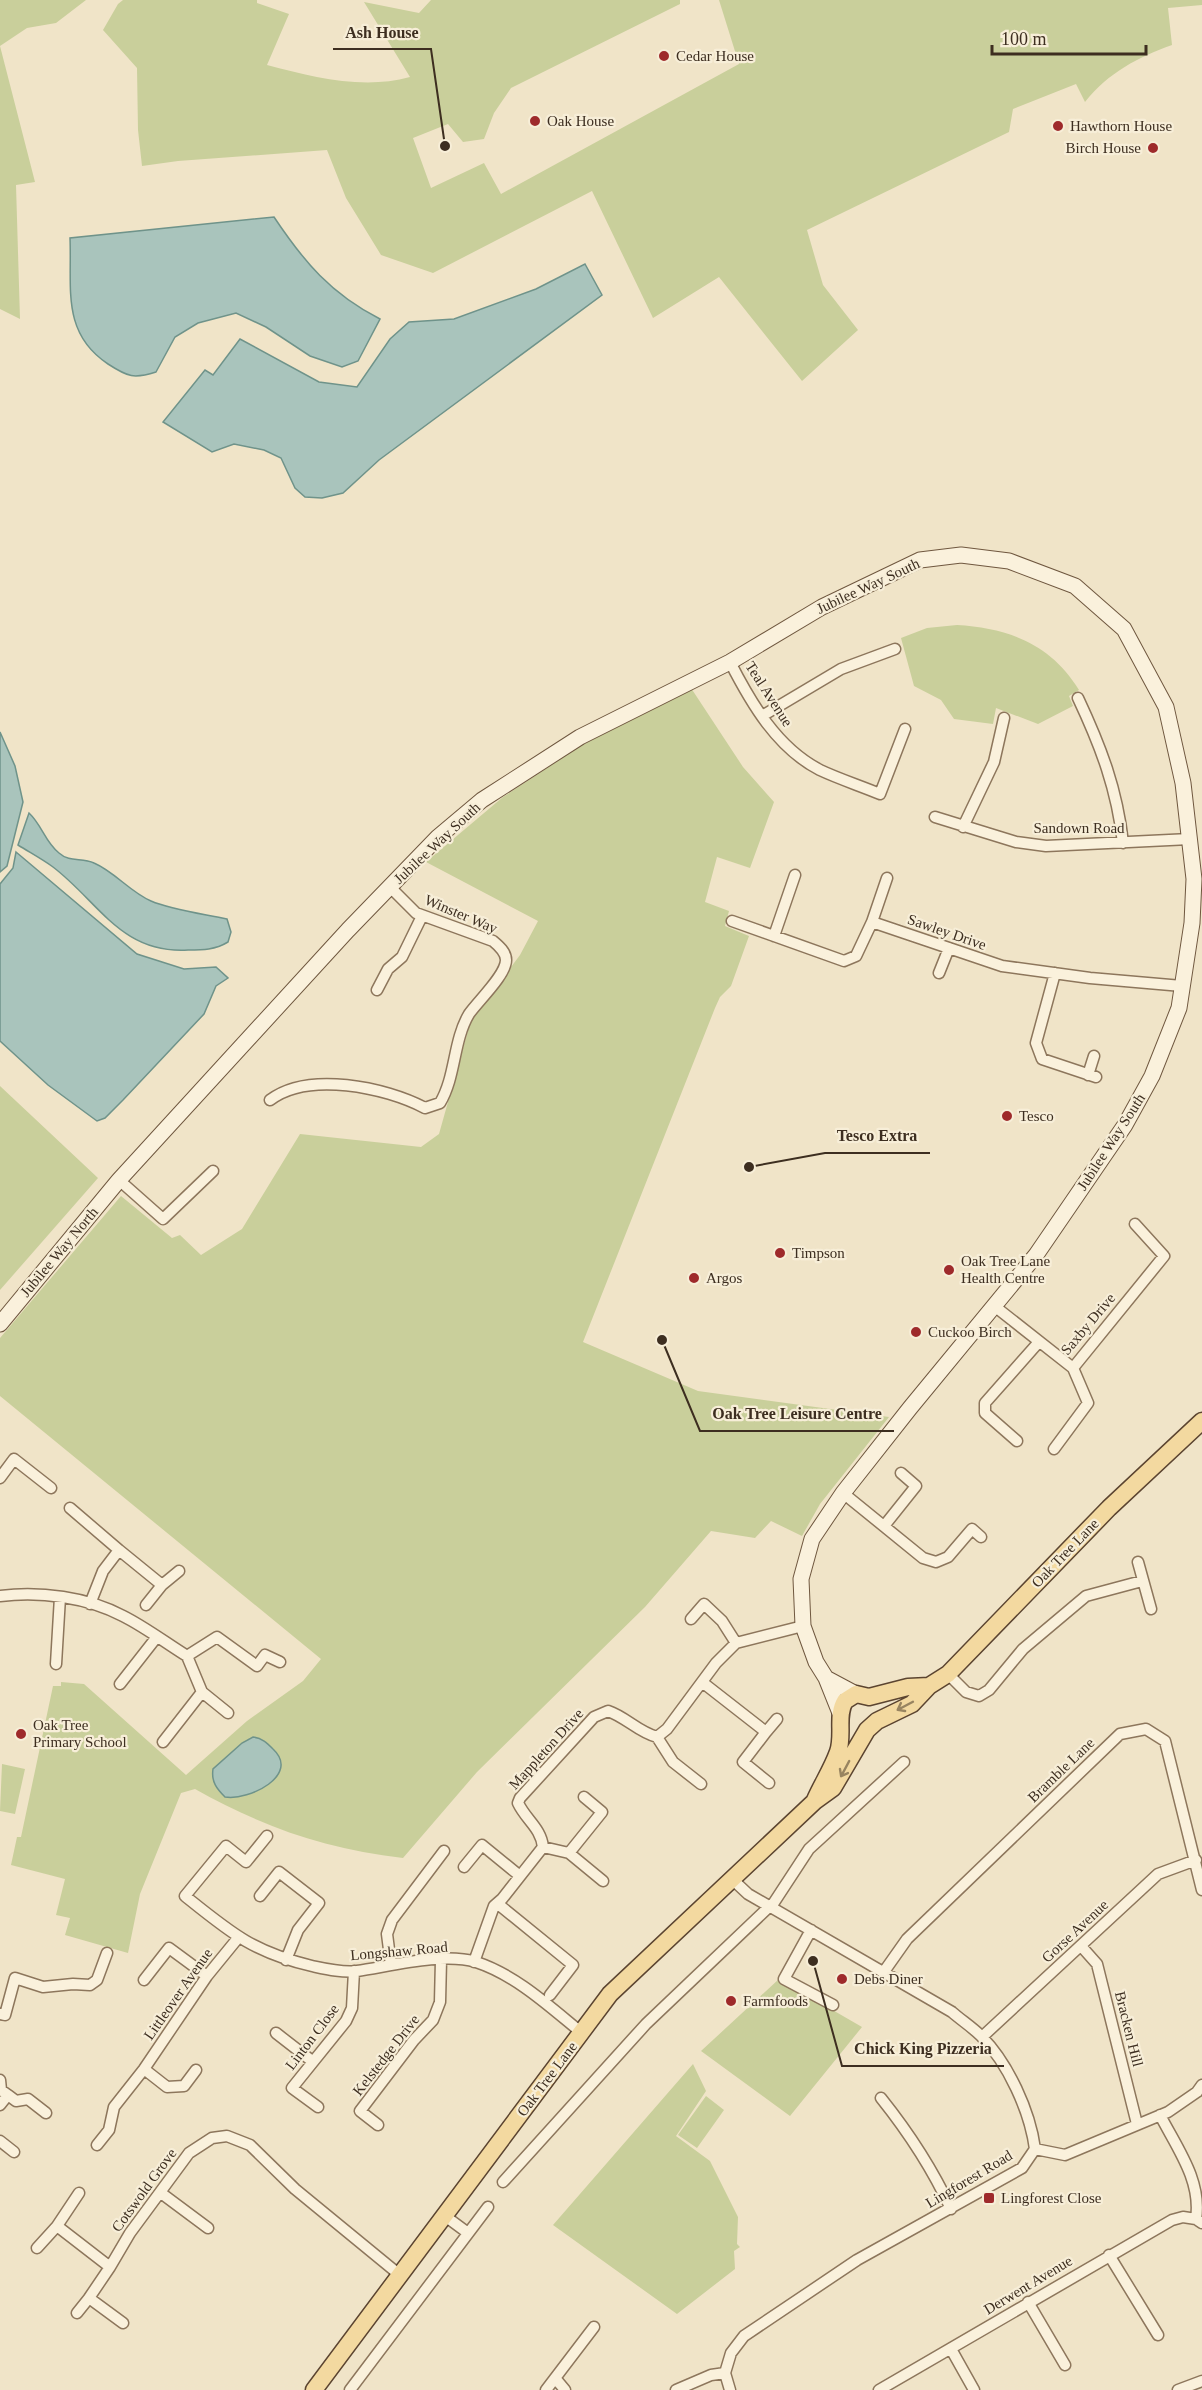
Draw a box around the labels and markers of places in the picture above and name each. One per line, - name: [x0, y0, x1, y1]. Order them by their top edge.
- callout: Ash House: [333, 15, 431, 49]
- place label: Cedar House: [676, 48, 754, 64]
- marker: Cedar House: [657, 49, 671, 63]
- place label: Oak House: [547, 113, 614, 129]
- marker: Oak House: [528, 114, 542, 128]
- place label: Hawthorn House: [1070, 118, 1172, 134]
- marker: Hawthorn House: [1051, 119, 1065, 133]
- place label: Birch House: [1066, 140, 1141, 156]
- marker: Birch House: [1146, 141, 1160, 155]
- place label: Tesco: [1019, 1108, 1054, 1124]
- marker: Tesco: [1000, 1109, 1014, 1123]
- callout: Tesco Extra: [825, 1119, 930, 1153]
- place label: Timpson: [792, 1245, 845, 1261]
- marker: Timpson: [773, 1246, 787, 1260]
- place label: Oak Tree Lane Health Centre: [961, 1253, 1050, 1286]
- marker: Oak Tree Lane Health Centre: [942, 1263, 956, 1277]
- place label: Argos: [706, 1270, 743, 1286]
- marker: Argos: [687, 1271, 701, 1285]
- place label: Cuckoo Birch: [928, 1324, 1012, 1340]
- marker: Cuckoo Birch: [909, 1325, 923, 1339]
- callout: Oak Tree Leisure Centre: [700, 1397, 894, 1431]
- place label: Oak Tree Primary School: [33, 1717, 127, 1750]
- marker: Oak Tree Primary School: [14, 1727, 28, 1741]
- place label: Debs Diner: [854, 1971, 923, 1987]
- marker: Debs Diner: [835, 1972, 849, 1986]
- place label: Farmfoods: [743, 1993, 808, 2009]
- marker: Farmfoods: [724, 1994, 738, 2008]
- callout: Chick King Pizzeria: [842, 2032, 1004, 2066]
- place label: Lingforest Close: [1001, 2190, 1102, 2206]
- marker: Lingforest Close: [982, 2191, 996, 2205]

